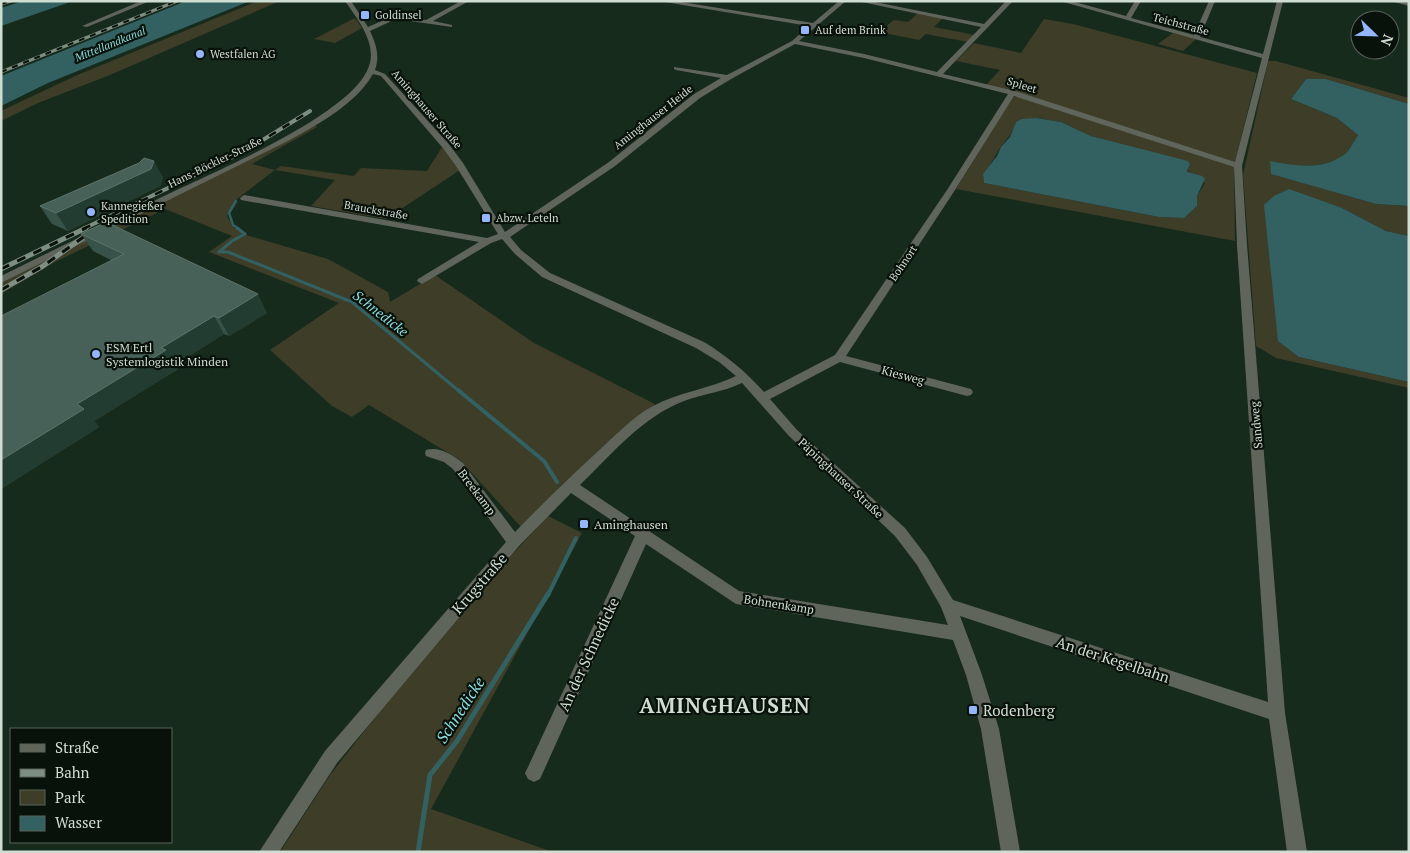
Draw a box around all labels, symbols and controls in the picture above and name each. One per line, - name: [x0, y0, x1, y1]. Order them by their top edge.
- place label: Goldinsel: [375, 8, 422, 22]
- marker: Goldinsel: [359, 9, 371, 21]
- street label: Teichstraße: [1151, 10, 1211, 38]
- north arrow: [1350, 10, 1400, 60]
- water label: Mittellandkanal: [72, 23, 147, 65]
- place label: Auf dem Brink: [815, 23, 886, 37]
- marker: Auf dem Brink: [799, 24, 811, 36]
- text: N: [1376, 32, 1398, 49]
- place label: Westfalen AG: [210, 47, 276, 61]
- marker: Westfalen AG: [194, 48, 206, 60]
- street label: Aminghauser Straße: [389, 66, 466, 152]
- street label: Spleet: [1005, 74, 1039, 96]
- street label: Aminghauser Heide: [611, 81, 696, 152]
- street label: Hans-Böckler-Straße: [166, 133, 265, 191]
- street label: Brauckstraße: [343, 197, 410, 223]
- place label: Kannegießer Spedition: [101, 199, 164, 226]
- marker: Kannegießer Spedition: [85, 206, 97, 218]
- place label: Abzw. Leteln: [496, 211, 559, 225]
- marker: Abzw. Leteln: [480, 212, 492, 224]
- street label: Bohnort: [886, 242, 920, 284]
- water label: Schnedicke: [349, 285, 413, 341]
- place label: ESM Ertl Systemlogistik Minden: [106, 340, 228, 369]
- marker: ESM Ertl Systemlogistik Minden: [90, 348, 102, 360]
- street label: Kiesweg: [880, 362, 927, 388]
- street label: Sandweg: [1246, 400, 1266, 449]
- street label: Päpinghauser Straße: [795, 435, 887, 521]
- street label: Breekamp: [455, 466, 499, 518]
- place label: Aminghausen: [594, 517, 668, 532]
- marker: Aminghausen: [578, 518, 590, 530]
- street label: Krugstraße: [447, 548, 511, 618]
- street label: Bohnenkamp: [743, 591, 815, 617]
- street label: An der Schnedicke: [553, 594, 623, 714]
- street label: An der Kegelbahn: [1054, 631, 1172, 687]
- water label: Schnedicke: [430, 673, 490, 747]
- district label: AMINGHAUSEN: [639, 691, 811, 719]
- place label: Rodenberg: [983, 700, 1056, 720]
- marker: Rodenberg: [967, 704, 979, 716]
- legend: [10, 728, 172, 843]
- text: Straße: [55, 737, 99, 757]
- text: Bahn: [55, 762, 90, 782]
- text: Park: [55, 787, 85, 807]
- text: Wasser: [55, 812, 102, 832]

